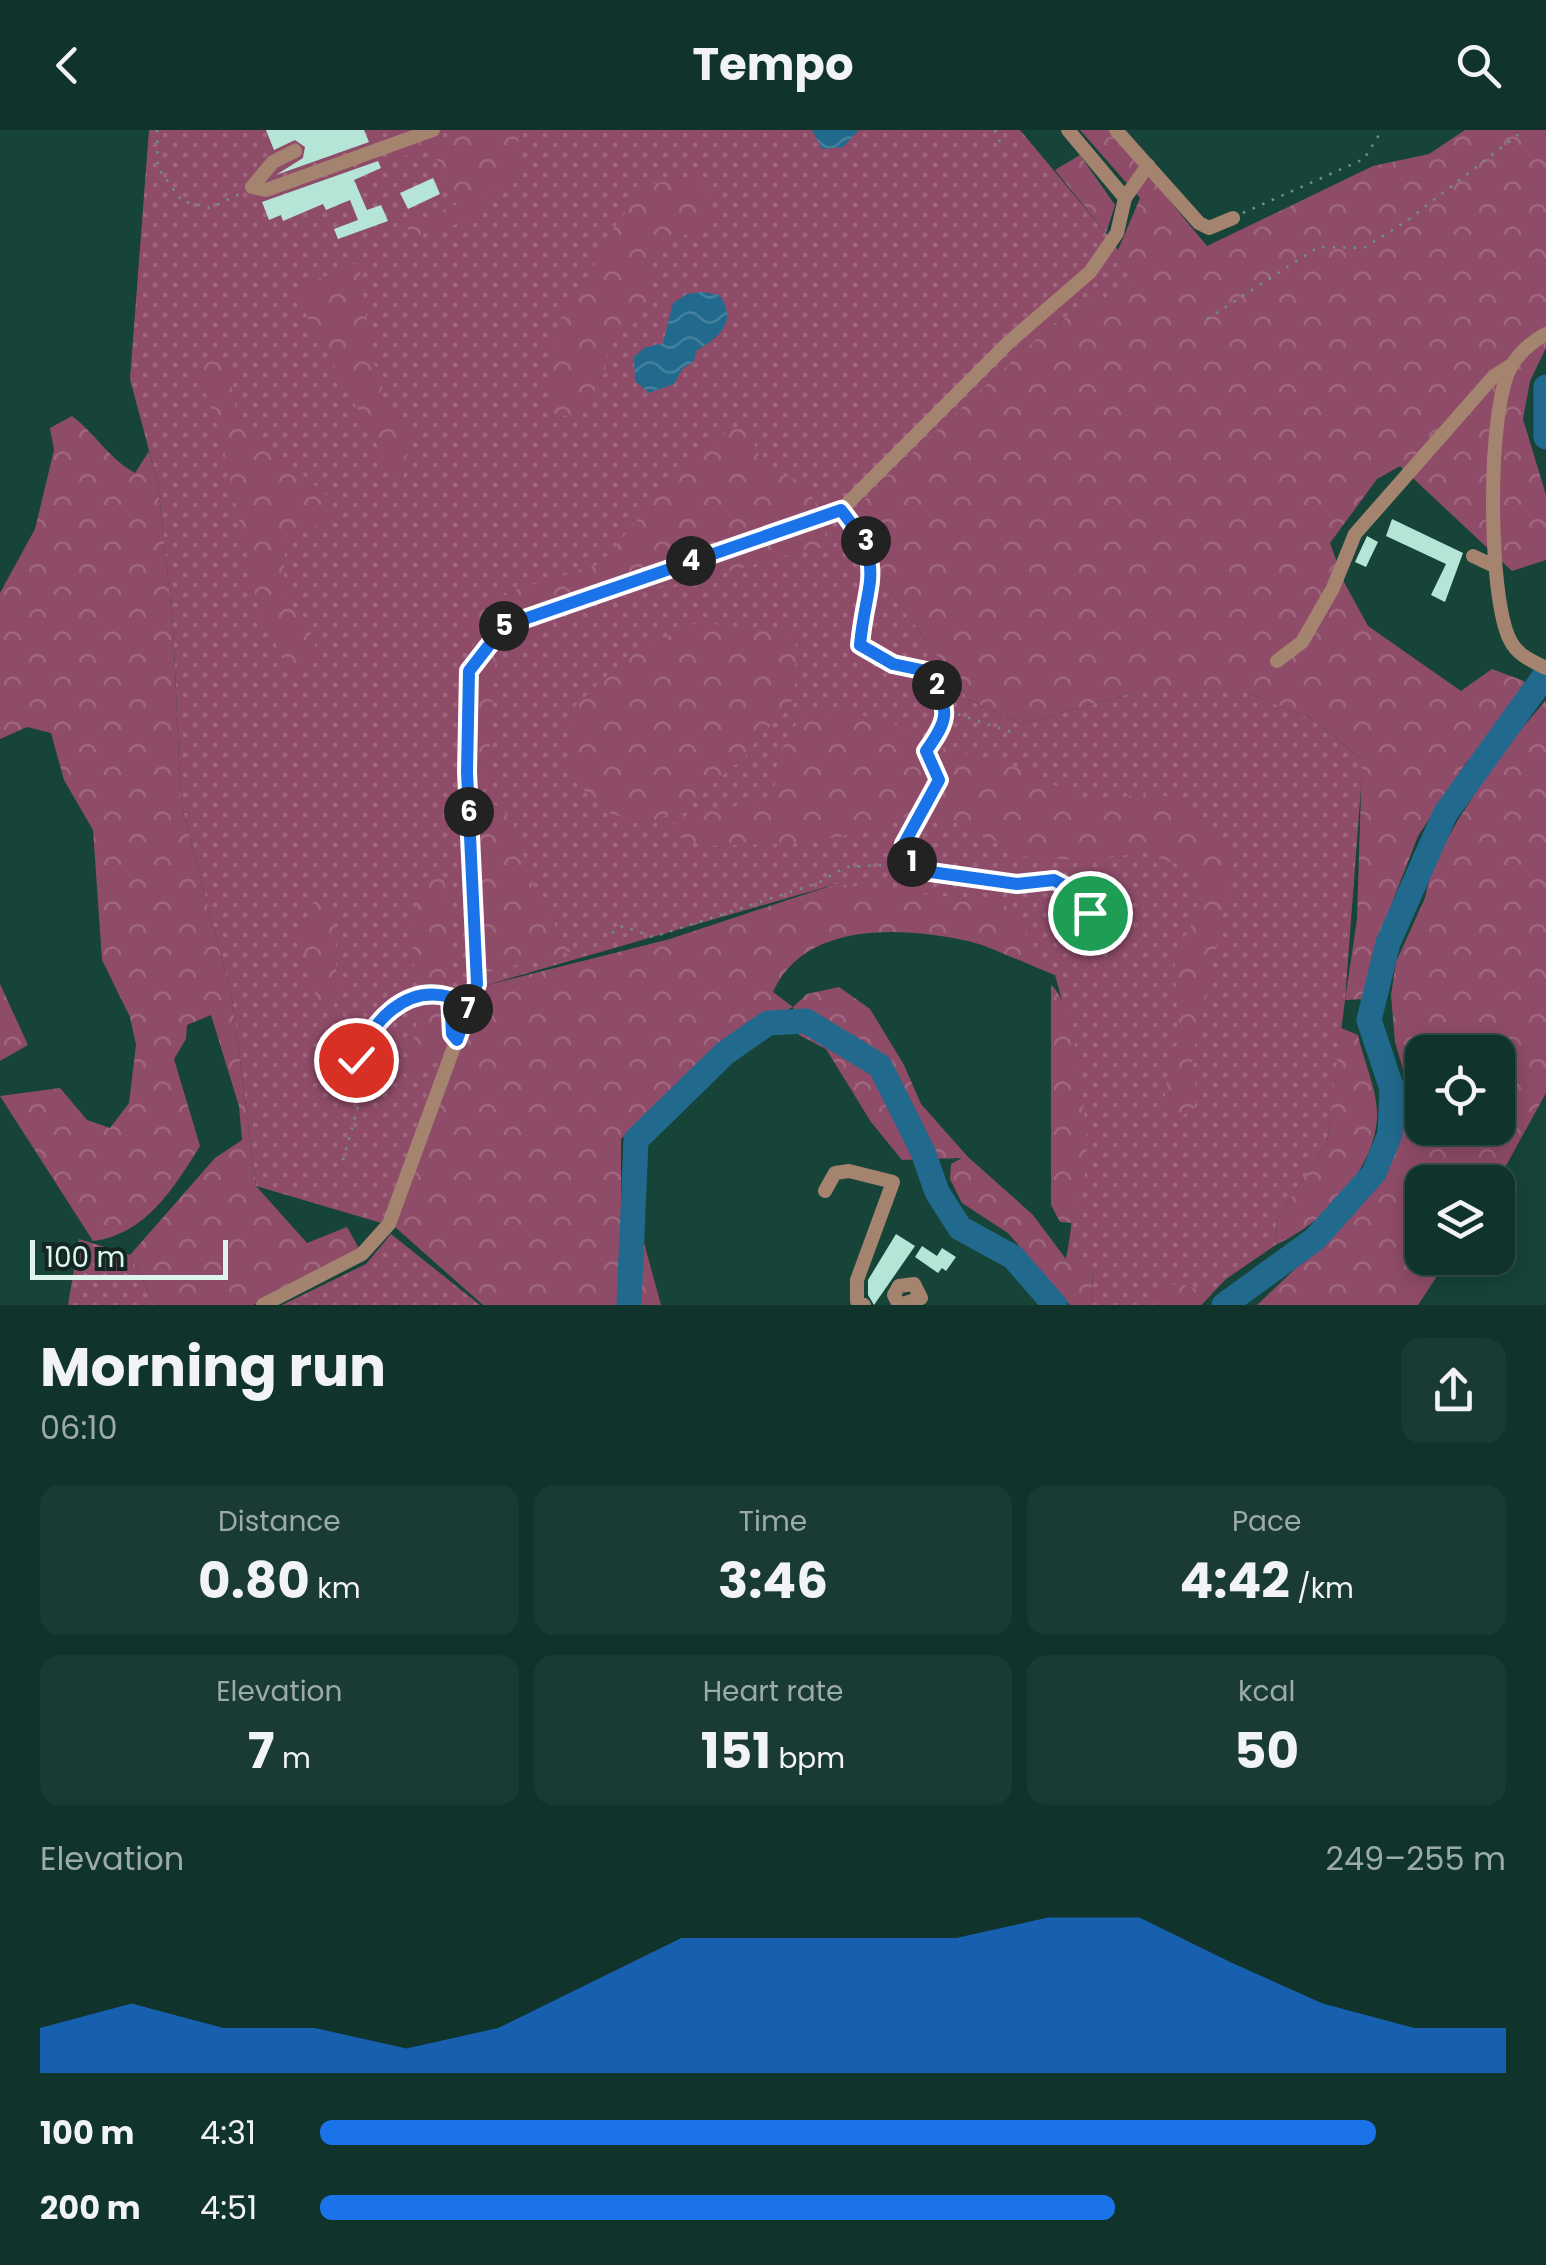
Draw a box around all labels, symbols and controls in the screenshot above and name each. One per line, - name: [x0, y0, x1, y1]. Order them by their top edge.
- text: Tempo: [692, 33, 854, 96]
- icon: back: [40, 38, 95, 93]
- icon: search: [1451, 38, 1506, 93]
- pin: 3: [841, 516, 891, 566]
- text: 3: [858, 521, 874, 560]
- pin: 4: [666, 536, 716, 586]
- text: 4: [682, 541, 700, 580]
- pin: 5: [479, 601, 529, 651]
- text: 5: [495, 606, 513, 645]
- pin: 2: [912, 660, 962, 710]
- text: 2: [929, 665, 945, 704]
- pin: 6: [444, 787, 494, 837]
- text: 6: [460, 792, 478, 831]
- pin: 1: [887, 837, 937, 887]
- text: 1: [907, 842, 917, 881]
- pin: [1048, 871, 1133, 956]
- icon: arrive: [1063, 886, 1118, 941]
- pin: 7: [443, 984, 493, 1034]
- text: 7: [461, 989, 475, 1028]
- pin: [314, 1018, 399, 1103]
- icon: check: [329, 1033, 384, 1088]
- map controls: [1405, 1035, 1515, 1275]
- button: locate: [1405, 1035, 1515, 1145]
- button: layers: [1405, 1165, 1515, 1275]
- scale bar: [30, 1235, 228, 1280]
- text: 100 m: [45, 1238, 125, 1277]
- text: Morning run: [40, 1328, 386, 1405]
- button: share: [1401, 1338, 1506, 1443]
- text: 06:10: [40, 1405, 118, 1450]
- text: Distance: [218, 1502, 341, 1541]
- text: Time: [739, 1502, 807, 1541]
- text: Pace: [1232, 1502, 1301, 1541]
- text: 0.80: [198, 1545, 310, 1616]
- text: 3:46: [718, 1545, 828, 1616]
- text: 4:42: [1179, 1545, 1290, 1616]
- text: km: [310, 1569, 361, 1608]
- text: /km: [1290, 1569, 1354, 1608]
- text: Elevation: [216, 1672, 342, 1711]
- text: Heart rate: [703, 1672, 843, 1711]
- text: kcal: [1238, 1672, 1295, 1711]
- text: 7: [248, 1715, 275, 1786]
- text: 151: [701, 1715, 771, 1786]
- text: 50: [1234, 1715, 1299, 1786]
- text: m: [275, 1739, 311, 1778]
- text: bpm: [771, 1739, 845, 1778]
- text: Elevation: [40, 1836, 184, 1881]
- text: 249–255 m: [1326, 1836, 1506, 1881]
- text: 100 m: [40, 2110, 134, 2155]
- text: 4:31: [200, 2110, 256, 2155]
- text: 200 m: [40, 2185, 141, 2230]
- text: 4:51: [200, 2185, 257, 2230]

